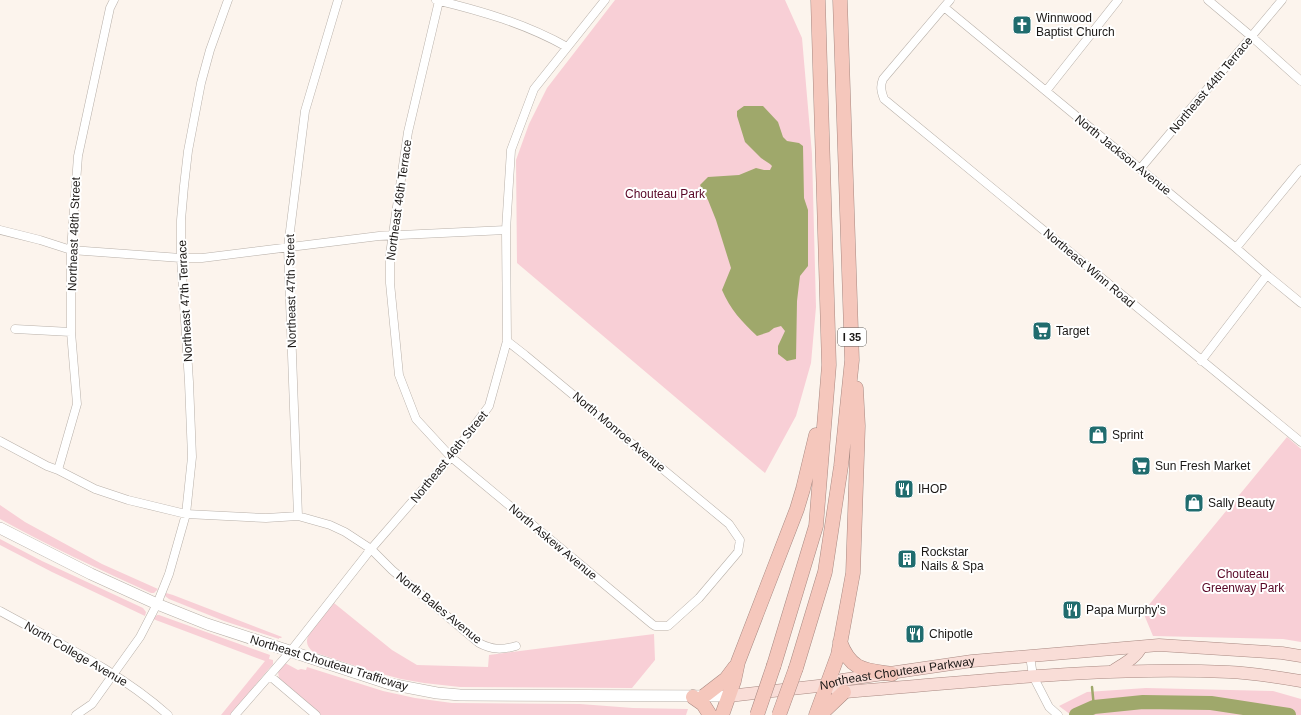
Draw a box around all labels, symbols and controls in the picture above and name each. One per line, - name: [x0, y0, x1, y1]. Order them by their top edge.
- place label: Winnwood Baptist Church: [1036, 11, 1115, 39]
- church icon: Winnwood Baptist Church: [1011, 14, 1033, 36]
- street label: Northeast 44th Terrace: [1166, 34, 1256, 136]
- street label: North Jackson Avenue: [1072, 112, 1174, 198]
- street label: Northeast 46th Terrace: [384, 138, 414, 261]
- street label: Northeast 48th Street: [65, 176, 83, 291]
- park label: Chouteau Park: [625, 187, 706, 201]
- street label: Northeast Winn Road: [1041, 226, 1137, 310]
- street label: Northeast 47th Street: [283, 233, 299, 348]
- street label: Northeast 47th Terrace: [175, 239, 195, 362]
- supermarket icon: Target: [1031, 320, 1053, 342]
- place label: Target: [1056, 324, 1090, 338]
- road number: I 35: [838, 328, 866, 346]
- street label: North Monroe Avenue: [570, 389, 668, 475]
- street label: Northeast 46th Street: [408, 408, 491, 506]
- shop icon: Sprint: [1087, 424, 1109, 446]
- place label: Sprint: [1112, 428, 1144, 442]
- supermarket icon: Sun Fresh Market: [1130, 455, 1152, 477]
- place label: Sun Fresh Market: [1155, 459, 1251, 473]
- restaurant icon: IHOP: [893, 478, 915, 500]
- place label: IHOP: [918, 482, 947, 496]
- shop icon: Sally Beauty: [1183, 492, 1205, 514]
- place label: Sally Beauty: [1208, 496, 1275, 510]
- street label: North Askew Avenue: [506, 501, 600, 583]
- place label: Rockstar Nails & Spa: [921, 545, 984, 573]
- building icon: Rockstar Nails & Spa: [896, 548, 918, 570]
- park label: Chouteau Greenway Park: [1202, 567, 1285, 595]
- street label: North Bales Avenue: [393, 569, 485, 647]
- restaurant icon: Papa Murphy's: [1061, 599, 1083, 621]
- place label: Papa Murphy's: [1086, 603, 1166, 617]
- street label: North College Avenue: [22, 619, 130, 689]
- restaurant icon: Chipotle: [904, 623, 926, 645]
- place label: Chipotle: [929, 627, 973, 641]
- street label: Northeast Chouteau Trafficway: [248, 632, 410, 694]
- street label: Northeast Chouteau Parkway: [819, 654, 976, 693]

